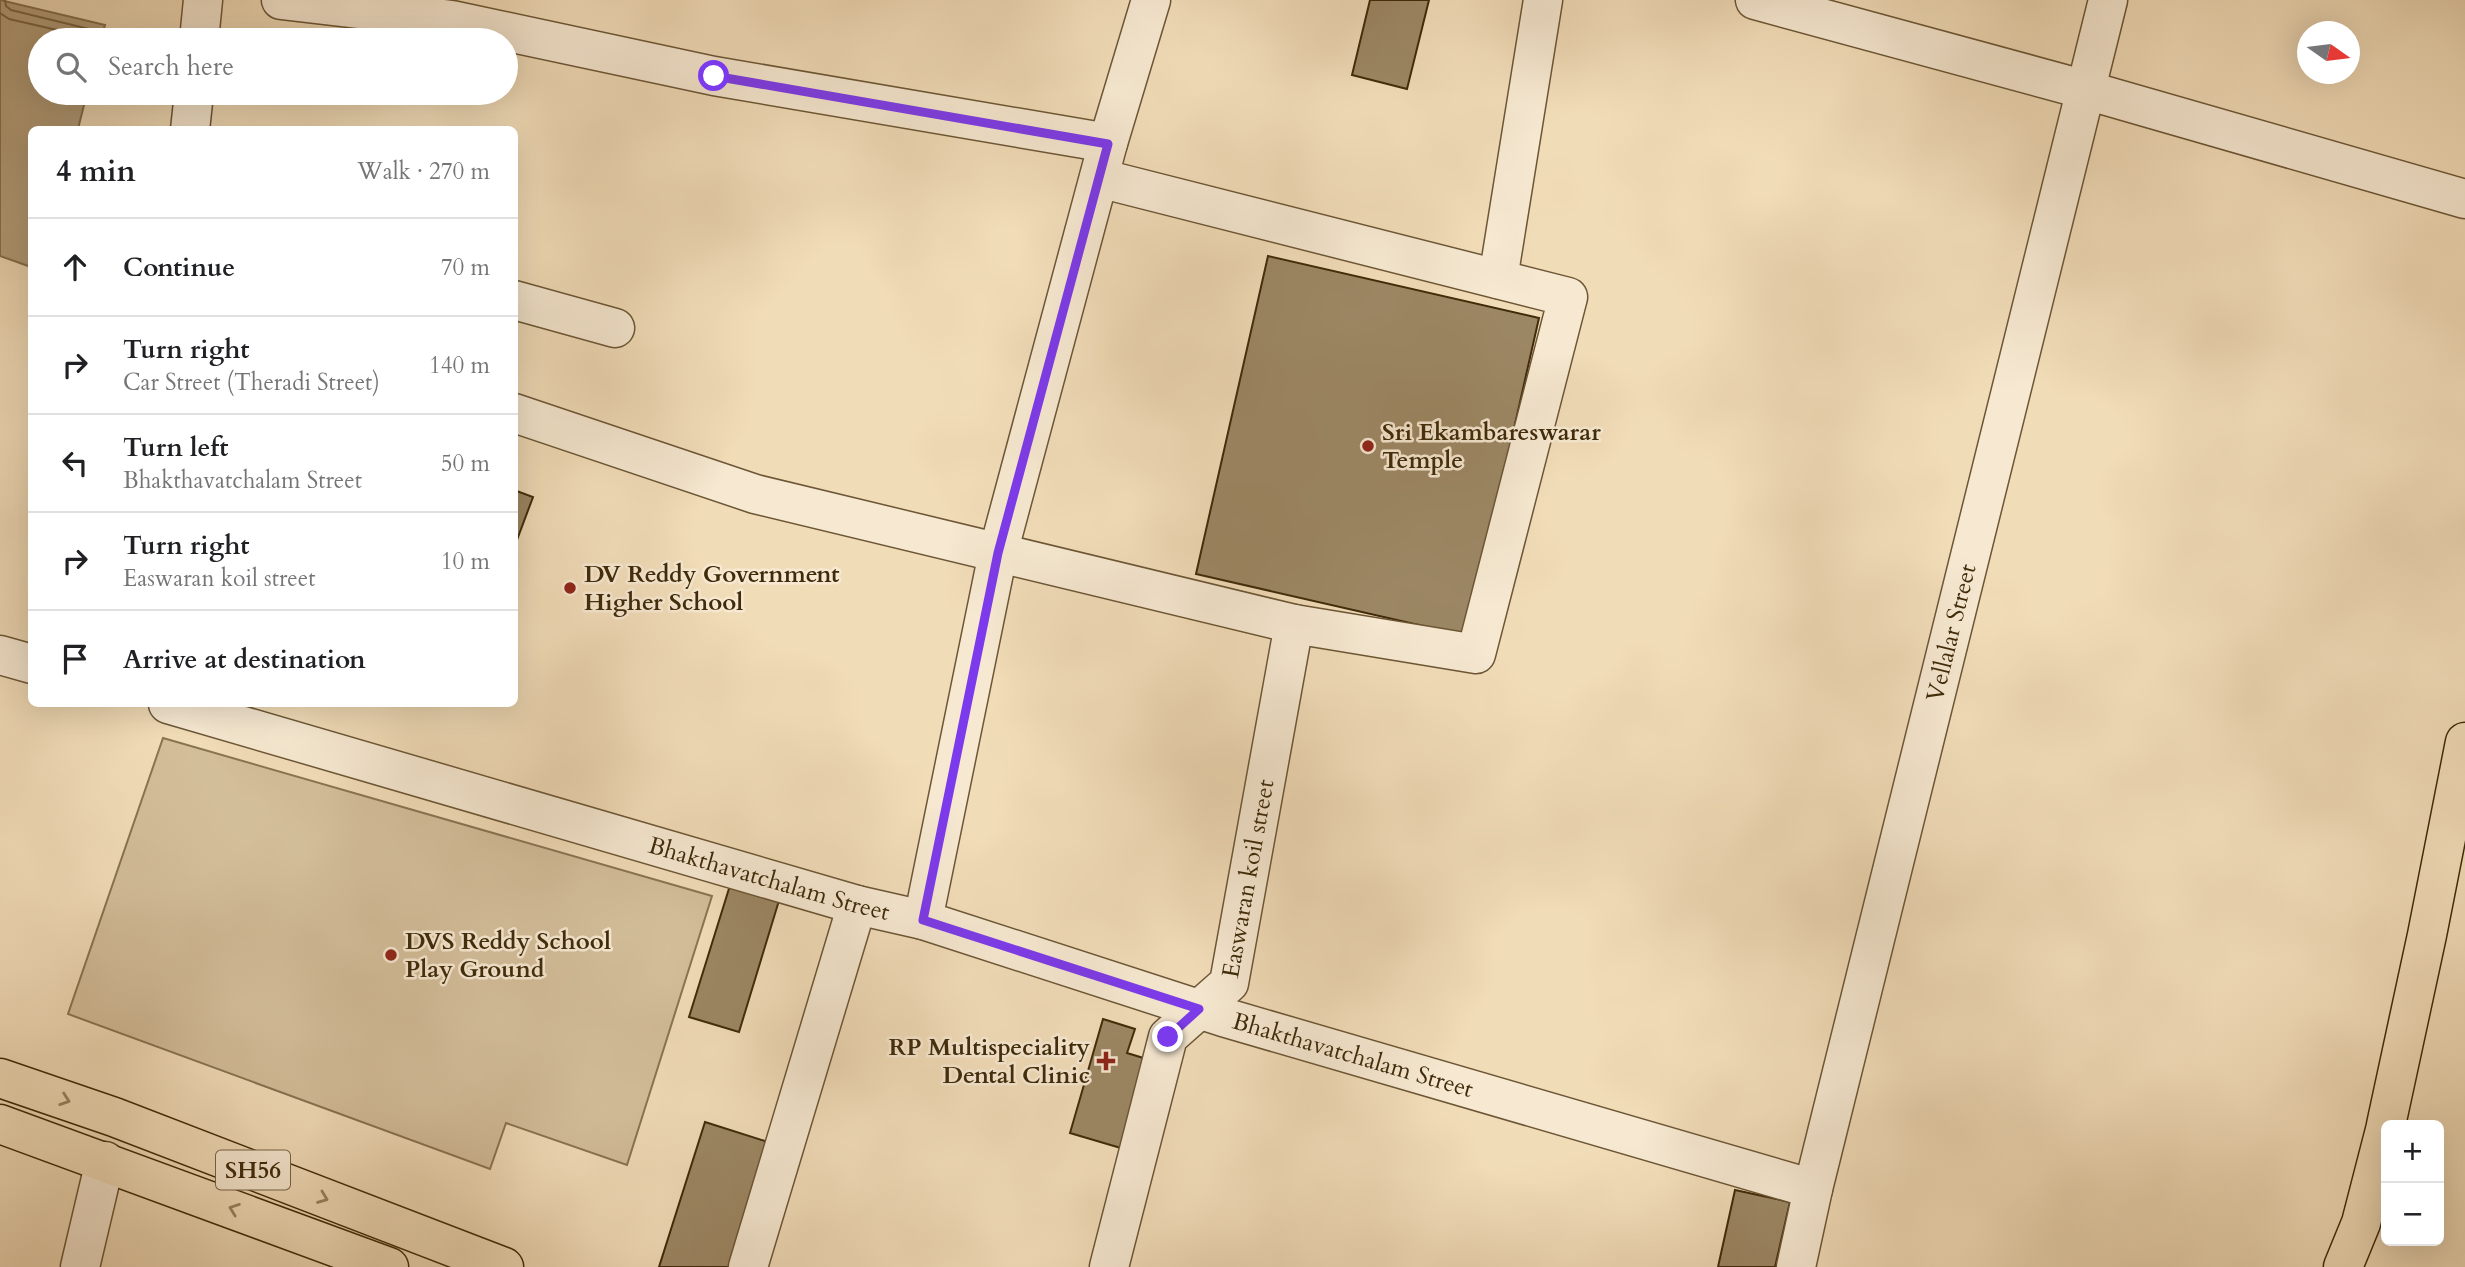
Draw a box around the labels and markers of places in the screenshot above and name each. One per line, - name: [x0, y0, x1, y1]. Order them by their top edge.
- place label: Sri Ekambareswarar Temple: [1382, 416, 1601, 477]
- marker: Sri Ekambareswarar Temple: [1360, 438, 1376, 454]
- place label: DV Reddy Government Higher School: [584, 558, 840, 619]
- marker: DV Reddy Government Higher School: [562, 580, 578, 596]
- place label: DVS Reddy School Play Ground: [405, 925, 611, 986]
- marker: DVS Reddy School Play Ground: [383, 947, 399, 963]
- place label: RP Multispeciality Dental Clinic: [889, 1031, 1090, 1092]
- marker: RP Multispeciality Dental Clinic: [1096, 1051, 1116, 1071]

